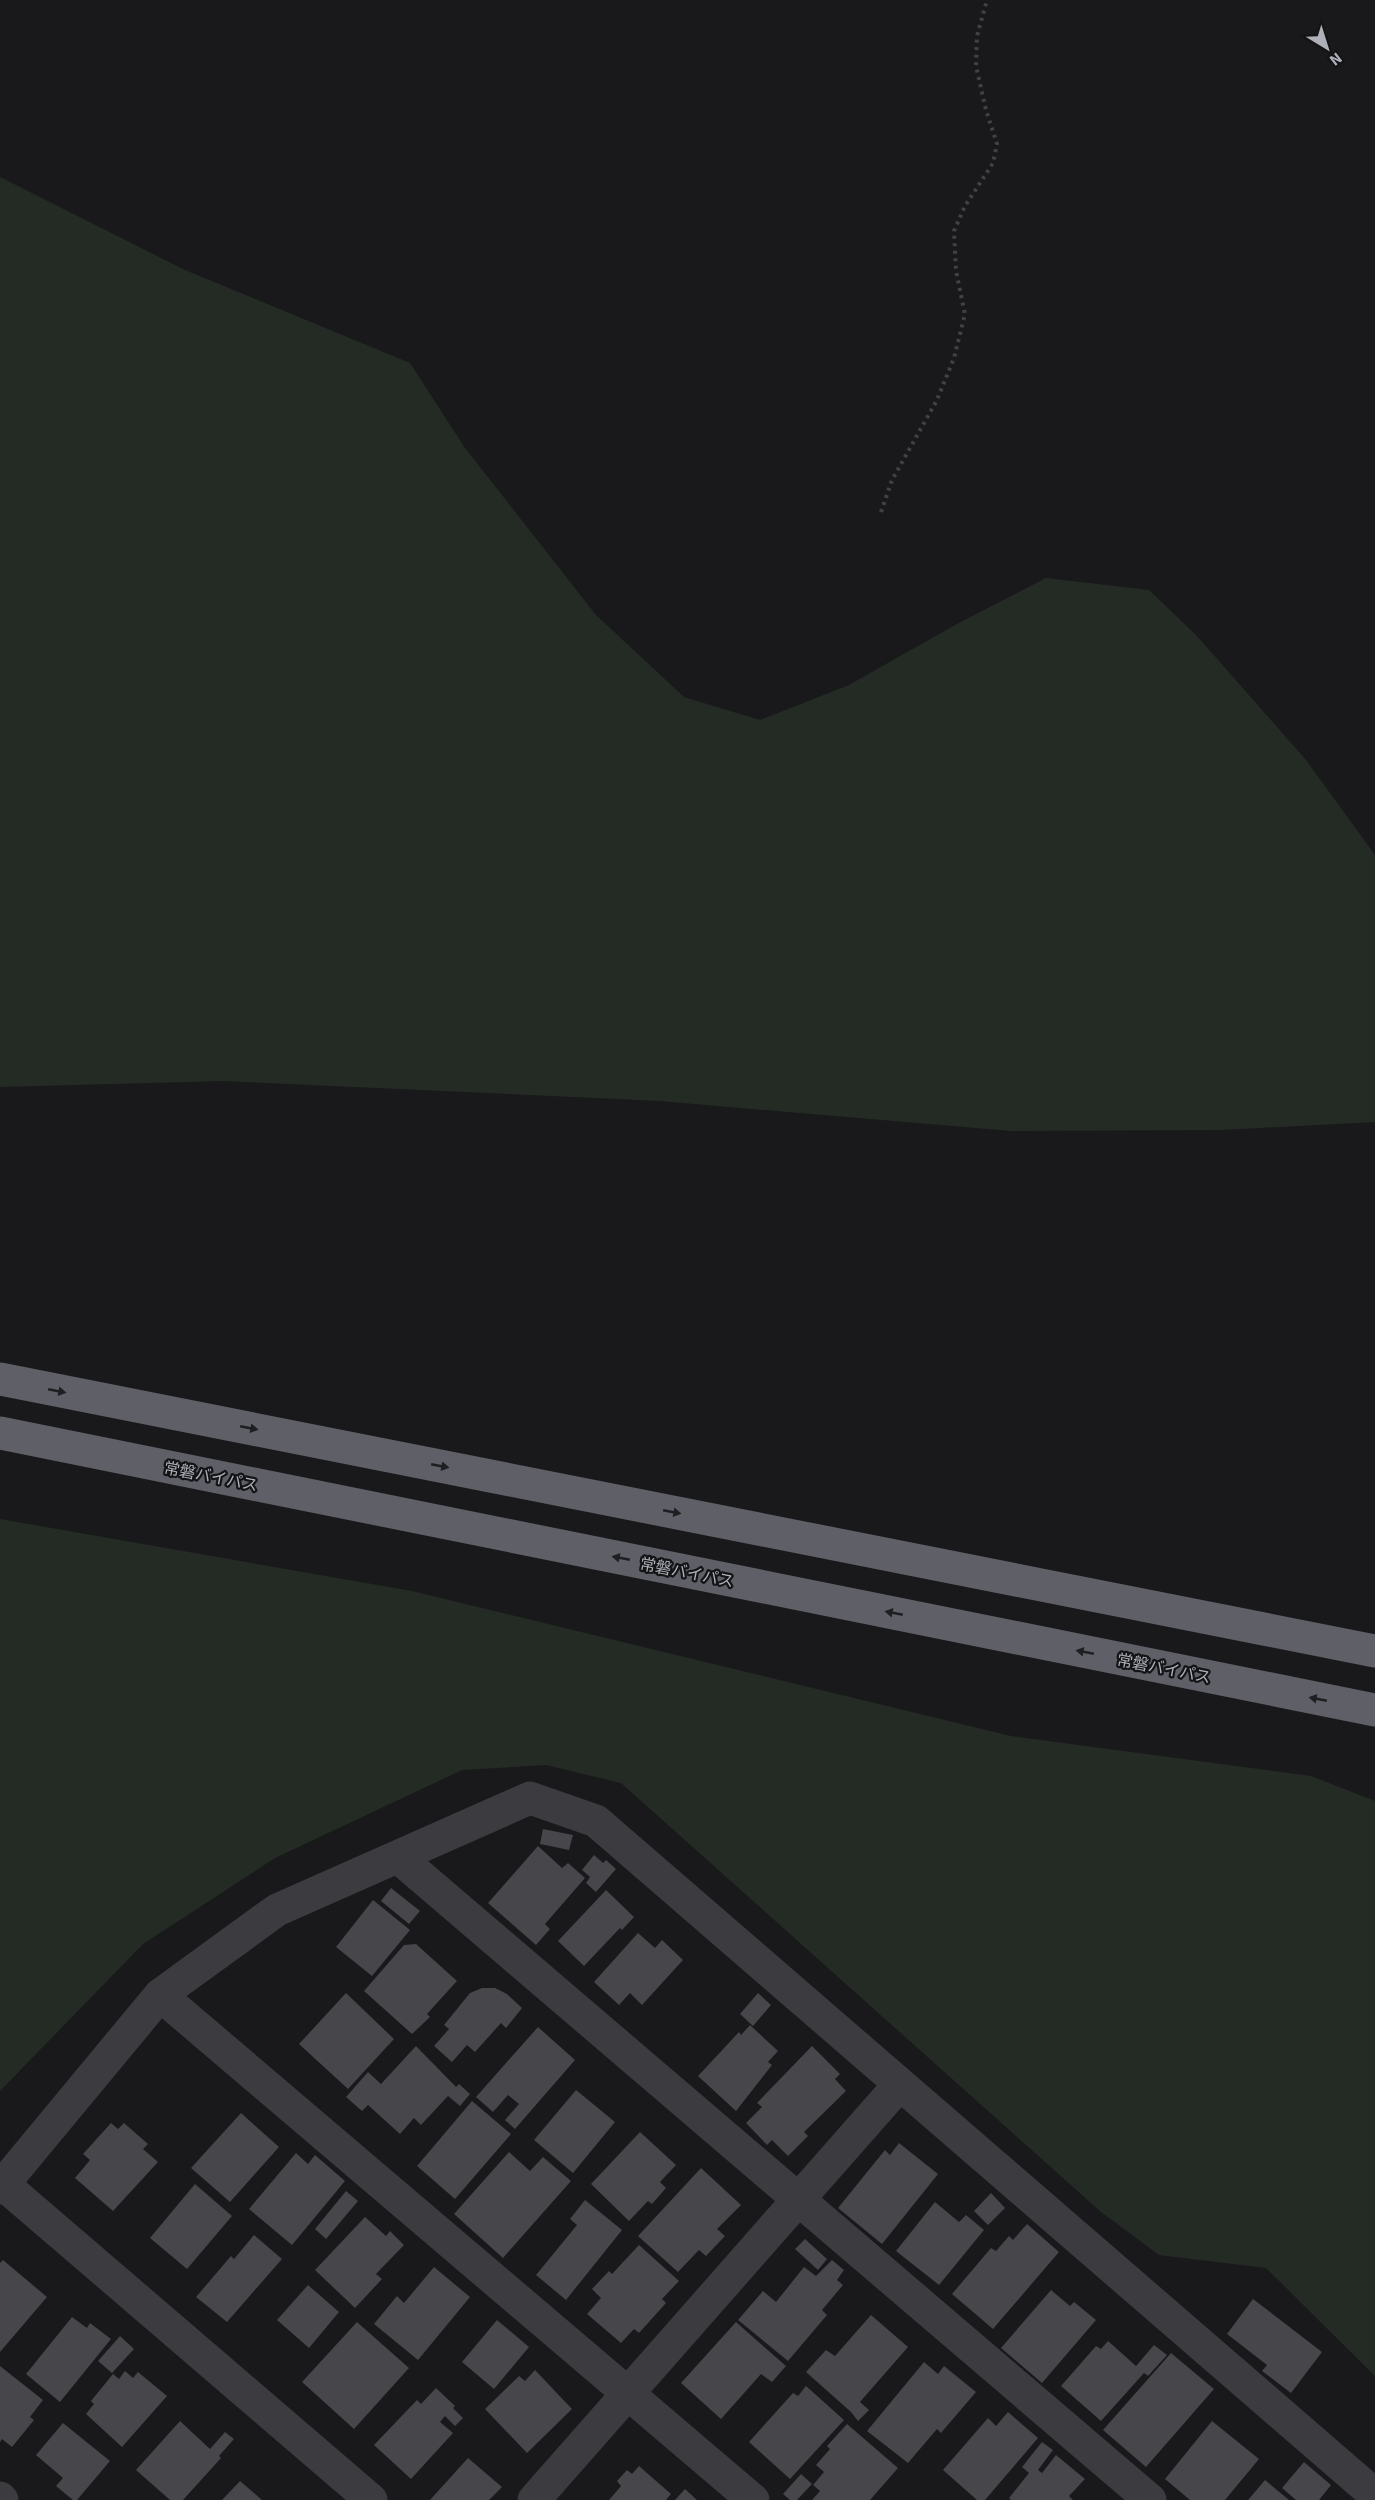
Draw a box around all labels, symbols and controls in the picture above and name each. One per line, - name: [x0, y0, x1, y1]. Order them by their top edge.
- north arrow: [1297, 18, 1357, 78]
- text: N: [1325, 47, 1347, 71]
- one-way arrow: [48, 1387, 67, 1396]
- one-way arrow: [239, 1424, 258, 1433]
- street label: 常磐バイパス: [162, 1457, 260, 1497]
- one-way arrow: [431, 1462, 450, 1471]
- one-way arrow: [663, 1508, 682, 1517]
- one-way arrow: [611, 1553, 630, 1562]
- street label: 常磐バイパス: [638, 1553, 736, 1593]
- one-way arrow: [884, 1608, 903, 1617]
- one-way arrow: [1076, 1647, 1095, 1656]
- street label: 常磐バイパス: [1115, 1649, 1213, 1689]
- one-way arrow: [1308, 1694, 1327, 1703]

